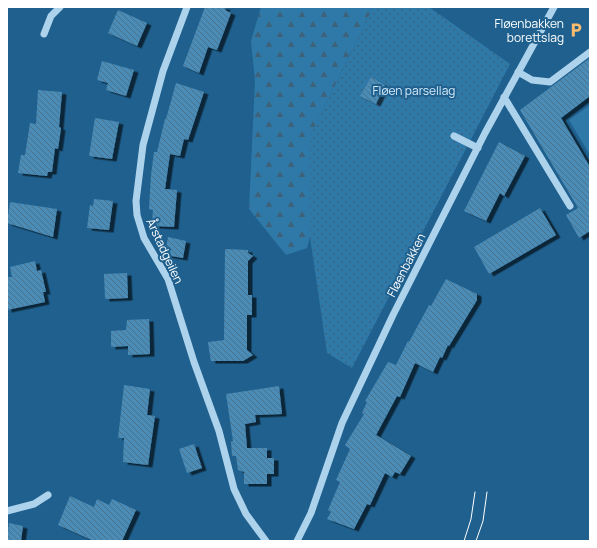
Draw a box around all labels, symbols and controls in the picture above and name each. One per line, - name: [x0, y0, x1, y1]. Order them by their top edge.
- place label: Fløenbakken borettslag: [495, 15, 564, 46]
- parking icon: Fløenbakken borettslag: [567, 21, 585, 39]
- park label: Fløen parsellag: [373, 82, 455, 99]
- street label: Årstadgeilen: [142, 216, 188, 286]
- street label: Fløenbakken: [383, 230, 429, 300]

